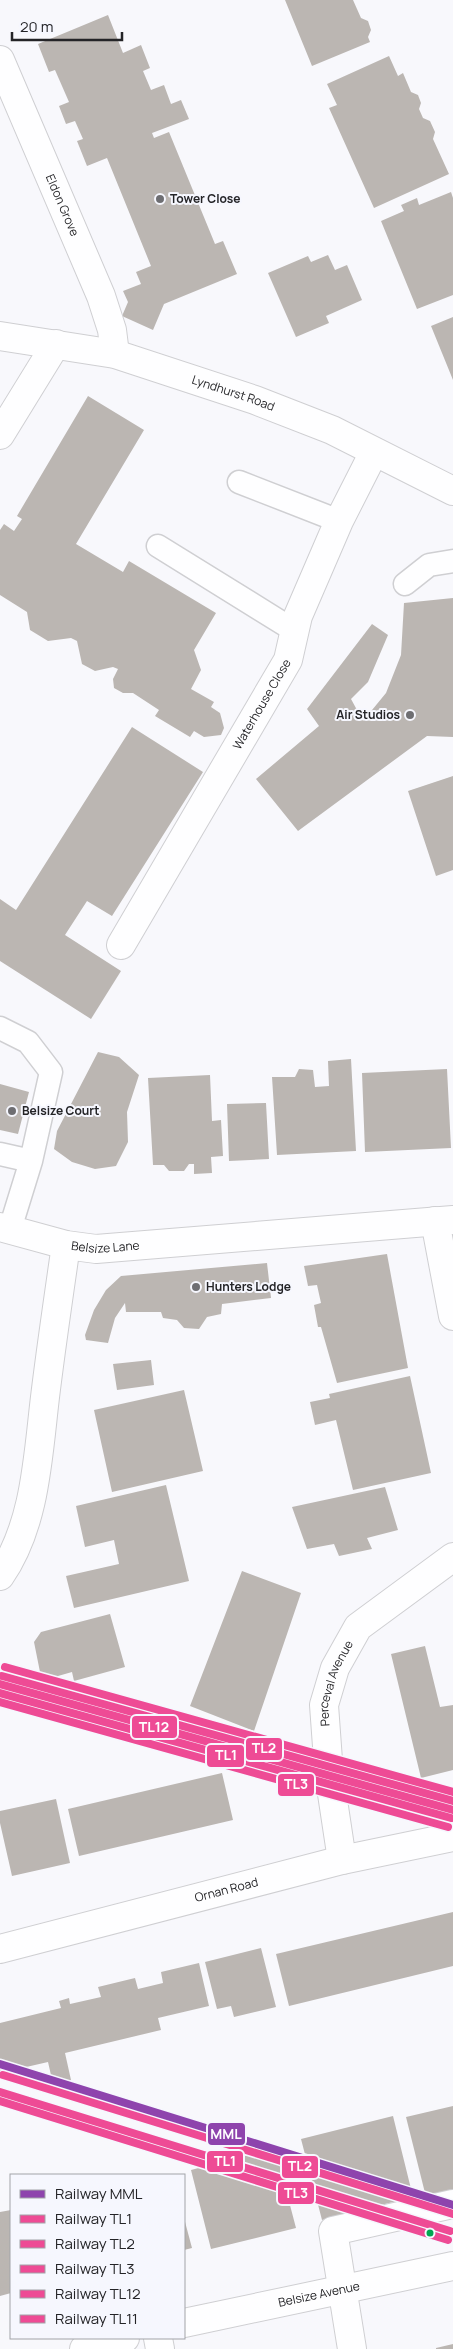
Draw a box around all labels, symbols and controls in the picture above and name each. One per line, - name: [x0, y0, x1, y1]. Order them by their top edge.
- scale bar: [12, 10, 122, 42]
- text: 20 m: [20, 16, 53, 37]
- street label: Eldon Grove: [42, 171, 83, 239]
- place label: Tower Close: [170, 190, 241, 207]
- marker: Tower Close: [154, 193, 166, 205]
- street label: Lyndhurst Road: [190, 371, 277, 415]
- street label: Waterhouse Close: [228, 656, 295, 752]
- place label: Air Studios: [336, 706, 400, 723]
- marker: Air Studios: [404, 709, 416, 721]
- place label: Belsize Court: [22, 1102, 99, 1119]
- marker: Belsize Court: [6, 1105, 18, 1117]
- street label: Belsize Lane: [70, 1237, 140, 1257]
- place label: Hunters Lodge: [206, 1278, 291, 1295]
- marker: Hunters Lodge: [190, 1281, 202, 1293]
- street label: Perceval Avenue: [315, 1637, 357, 1727]
- line badge: TL12: [131, 1715, 178, 1739]
- text: TL12: [139, 1717, 169, 1736]
- line badge: TL2: [245, 1737, 283, 1761]
- text: TL2: [252, 1738, 276, 1757]
- line badge: TL1: [206, 1744, 245, 1768]
- text: TL1: [215, 1745, 237, 1764]
- line badge: TL3: [277, 1773, 315, 1797]
- text: TL3: [284, 1774, 308, 1793]
- street label: Ornan Road: [193, 1873, 260, 1906]
- line badge: MML: [207, 2122, 246, 2146]
- text: MML: [210, 2124, 242, 2143]
- line badge: TL1: [206, 2150, 244, 2173]
- text: TL1: [214, 2151, 236, 2170]
- line badge: TL2: [281, 2155, 319, 2179]
- text: TL2: [288, 2156, 312, 2175]
- legend: [10, 2174, 185, 2339]
- line badge: TL3: [277, 2181, 315, 2205]
- text: Railway MML: [55, 2183, 143, 2204]
- text: TL3: [284, 2183, 308, 2202]
- text: Railway TL1: [55, 2208, 132, 2229]
- unlabelled marker: [425, 2228, 435, 2238]
- text: Railway TL2: [55, 2233, 135, 2254]
- text: Railway TL3: [55, 2258, 135, 2279]
- street label: Belsize Avenue: [277, 2277, 361, 2311]
- text: Railway TL12: [55, 2283, 141, 2304]
- text: Railway TL11: [55, 2308, 138, 2329]

